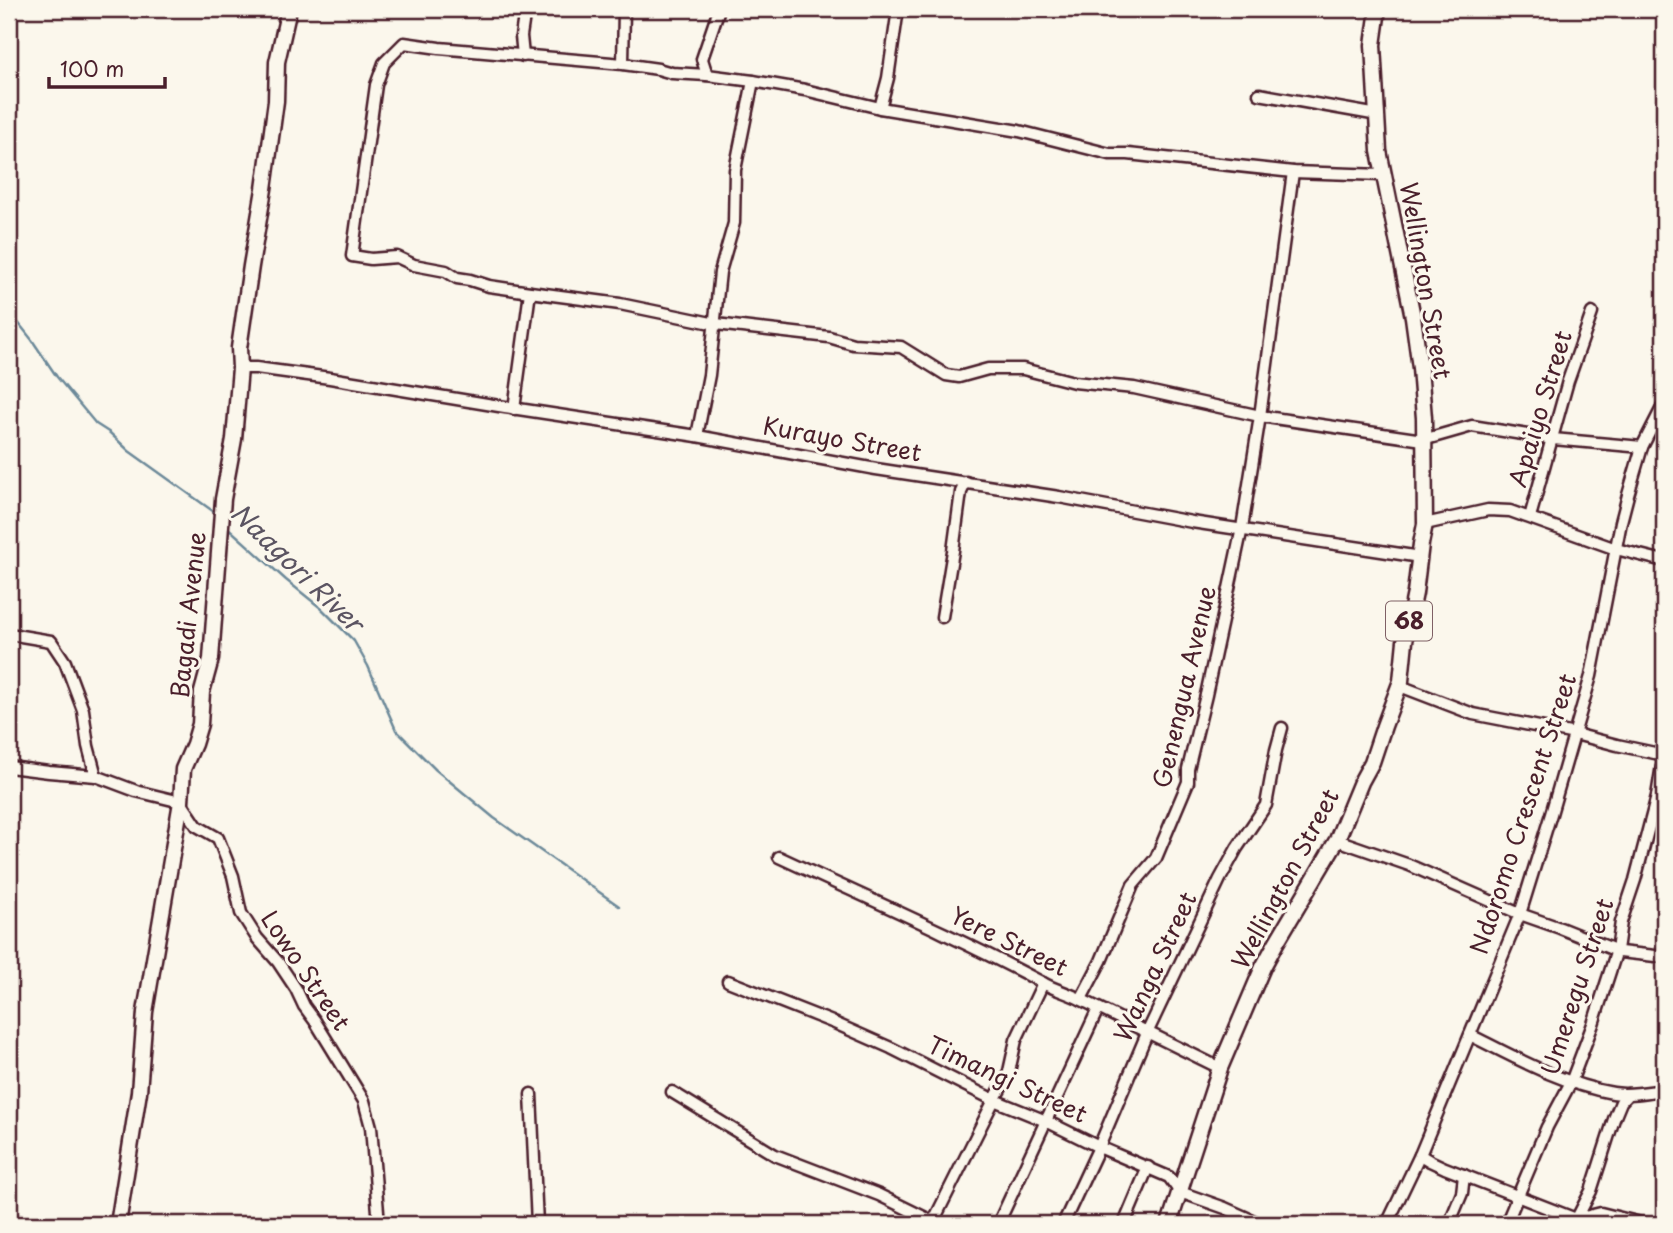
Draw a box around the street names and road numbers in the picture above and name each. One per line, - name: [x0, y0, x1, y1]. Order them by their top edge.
- street label: Wellington Street: [1392, 179, 1462, 382]
- street label: Apaiyo Street: [1498, 326, 1580, 491]
- street label: Kurayo Street: [760, 406, 925, 470]
- street label: Bagadi Avenue: [160, 530, 214, 700]
- street label: Genengua Avenue: [1142, 582, 1224, 791]
- road number: 68: [1386, 601, 1432, 640]
- street label: Ndoromo Crescent Street: [1460, 668, 1585, 958]
- street label: Wellington Street: [1222, 781, 1347, 974]
- street label: Wanga Street: [1104, 885, 1205, 1047]
- street label: Umeregu Street: [1531, 893, 1622, 1079]
- street label: Yere Street: [945, 896, 1075, 984]
- street label: Lowo Street: [253, 903, 360, 1037]
- street label: Timangi Street: [922, 1025, 1094, 1131]

